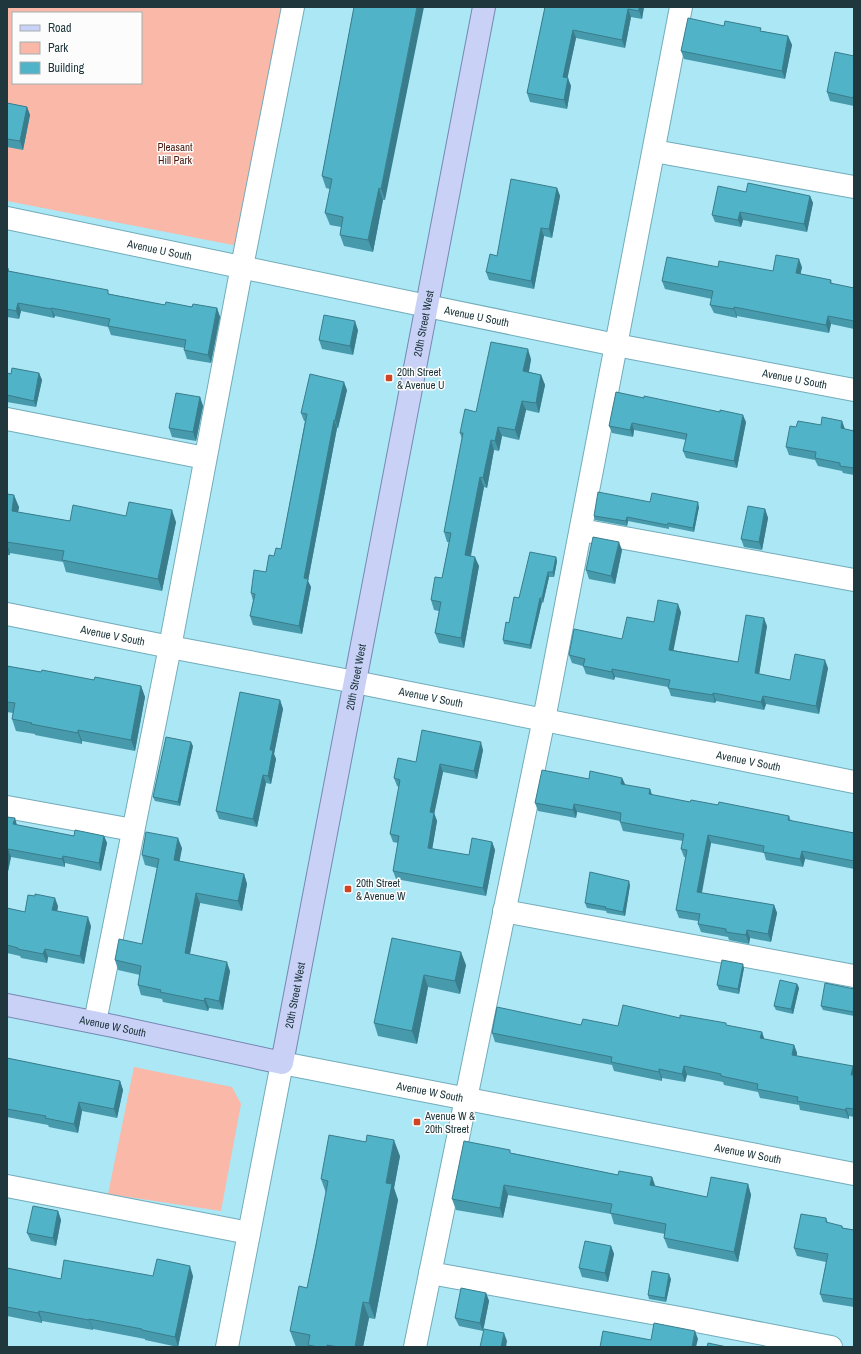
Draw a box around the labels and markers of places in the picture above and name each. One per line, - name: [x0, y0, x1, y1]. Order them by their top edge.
- place label: 20th Street & Avenue U: [397, 365, 445, 392]
- marker: 20th Street & Avenue U: [384, 373, 394, 383]
- place label: 20th Street & Avenue W: [356, 876, 406, 903]
- marker: 20th Street & Avenue W: [343, 884, 353, 894]
- place label: Avenue W & 20th Street: [424, 1109, 475, 1136]
- marker: Avenue W & 20th Street: [412, 1117, 422, 1127]

